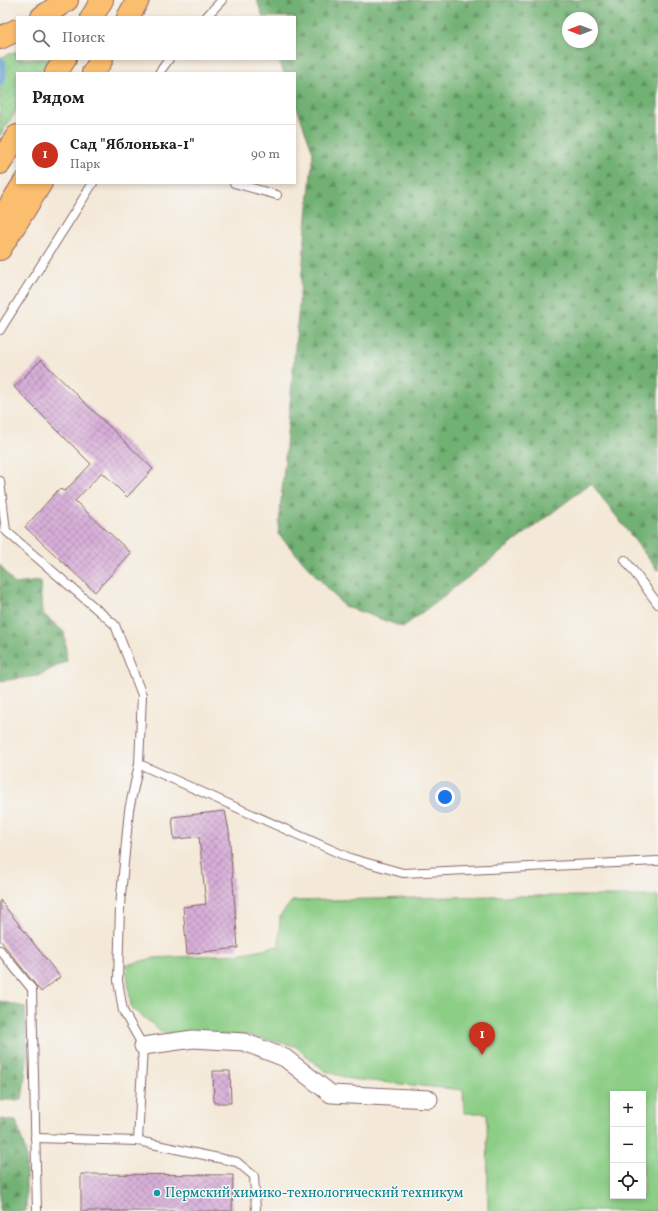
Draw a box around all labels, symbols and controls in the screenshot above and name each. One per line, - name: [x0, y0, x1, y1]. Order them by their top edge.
- north arrow: [562, 12, 598, 48]
- search box: [16, 16, 296, 60]
- icon: search: [30, 27, 52, 49]
- text: Поиск: [62, 28, 105, 49]
- text: Рядом: [32, 87, 85, 110]
- text: Сад "Яблонька-1": [70, 135, 195, 156]
- text: 1: [42, 146, 48, 164]
- text: 90 m: [251, 146, 280, 164]
- text: Парк: [70, 156, 100, 174]
- your location: [435, 787, 455, 807]
- pin: 1: [469, 1022, 495, 1055]
- map controls: [610, 1091, 646, 1199]
- button: +: [610, 1091, 646, 1127]
- button: −: [610, 1127, 646, 1163]
- button: locate: [610, 1163, 646, 1199]
- place label: Пермский химико-технологический техникум: [165, 1184, 464, 1203]
- marker: Пермский химико-технологический техникум: [152, 1188, 162, 1198]

